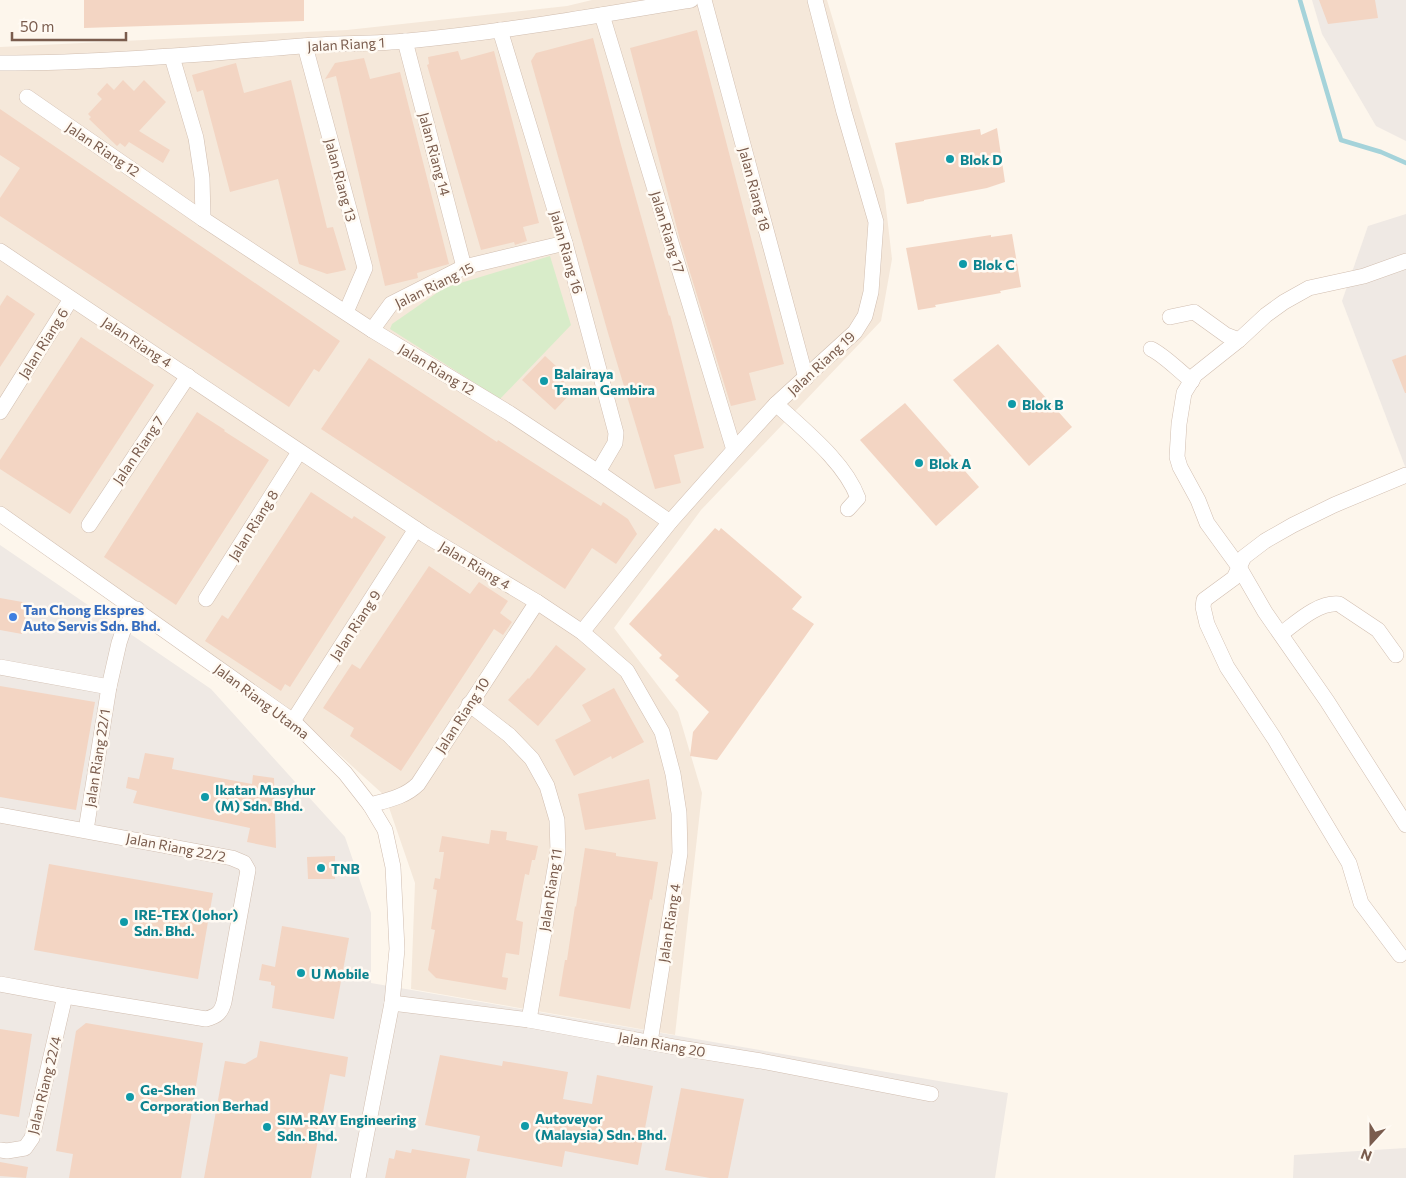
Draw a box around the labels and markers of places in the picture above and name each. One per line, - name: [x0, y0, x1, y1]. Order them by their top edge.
- place label: Blok D: [960, 151, 1002, 168]
- marker: Blok D: [944, 153, 956, 165]
- place label: Blok C: [973, 256, 1015, 273]
- marker: Blok C: [957, 258, 969, 270]
- place label: Balairaya Taman Gembira: [554, 365, 655, 398]
- marker: Balairaya Taman Gembira: [538, 375, 550, 387]
- place label: Blok B: [1022, 396, 1063, 413]
- marker: Blok B: [1006, 398, 1018, 410]
- place label: Blok A: [929, 455, 971, 472]
- marker: Blok A: [913, 457, 925, 469]
- place label: Tan Chong Ekspres Auto Servis Sdn. Bhd.: [23, 601, 161, 634]
- marker: Tan Chong Ekspres Auto Servis Sdn. Bhd.: [7, 611, 19, 623]
- place label: Ikatan Masyhur (M) Sdn. Bhd.: [215, 781, 316, 814]
- marker: Ikatan Masyhur (M) Sdn. Bhd.: [199, 791, 211, 803]
- place label: TNB: [331, 860, 360, 877]
- marker: TNB: [315, 862, 327, 874]
- place label: IRE-TEX (Johor) Sdn. Bhd.: [134, 906, 239, 939]
- marker: IRE-TEX (Johor) Sdn. Bhd.: [118, 916, 130, 928]
- place label: U Mobile: [311, 965, 369, 982]
- marker: U Mobile: [295, 967, 307, 979]
- place label: Ge-Shen Corporation Berhad: [140, 1081, 268, 1114]
- marker: Ge-Shen Corporation Berhad: [124, 1091, 136, 1103]
- place label: Autoveyor (Malaysia) Sdn. Bhd.: [535, 1110, 667, 1143]
- place label: SIM-RAY Engineering Sdn. Bhd.: [277, 1111, 416, 1144]
- marker: Autoveyor (Malaysia) Sdn. Bhd.: [519, 1120, 531, 1132]
- marker: SIM-RAY Engineering Sdn. Bhd.: [261, 1121, 273, 1133]

